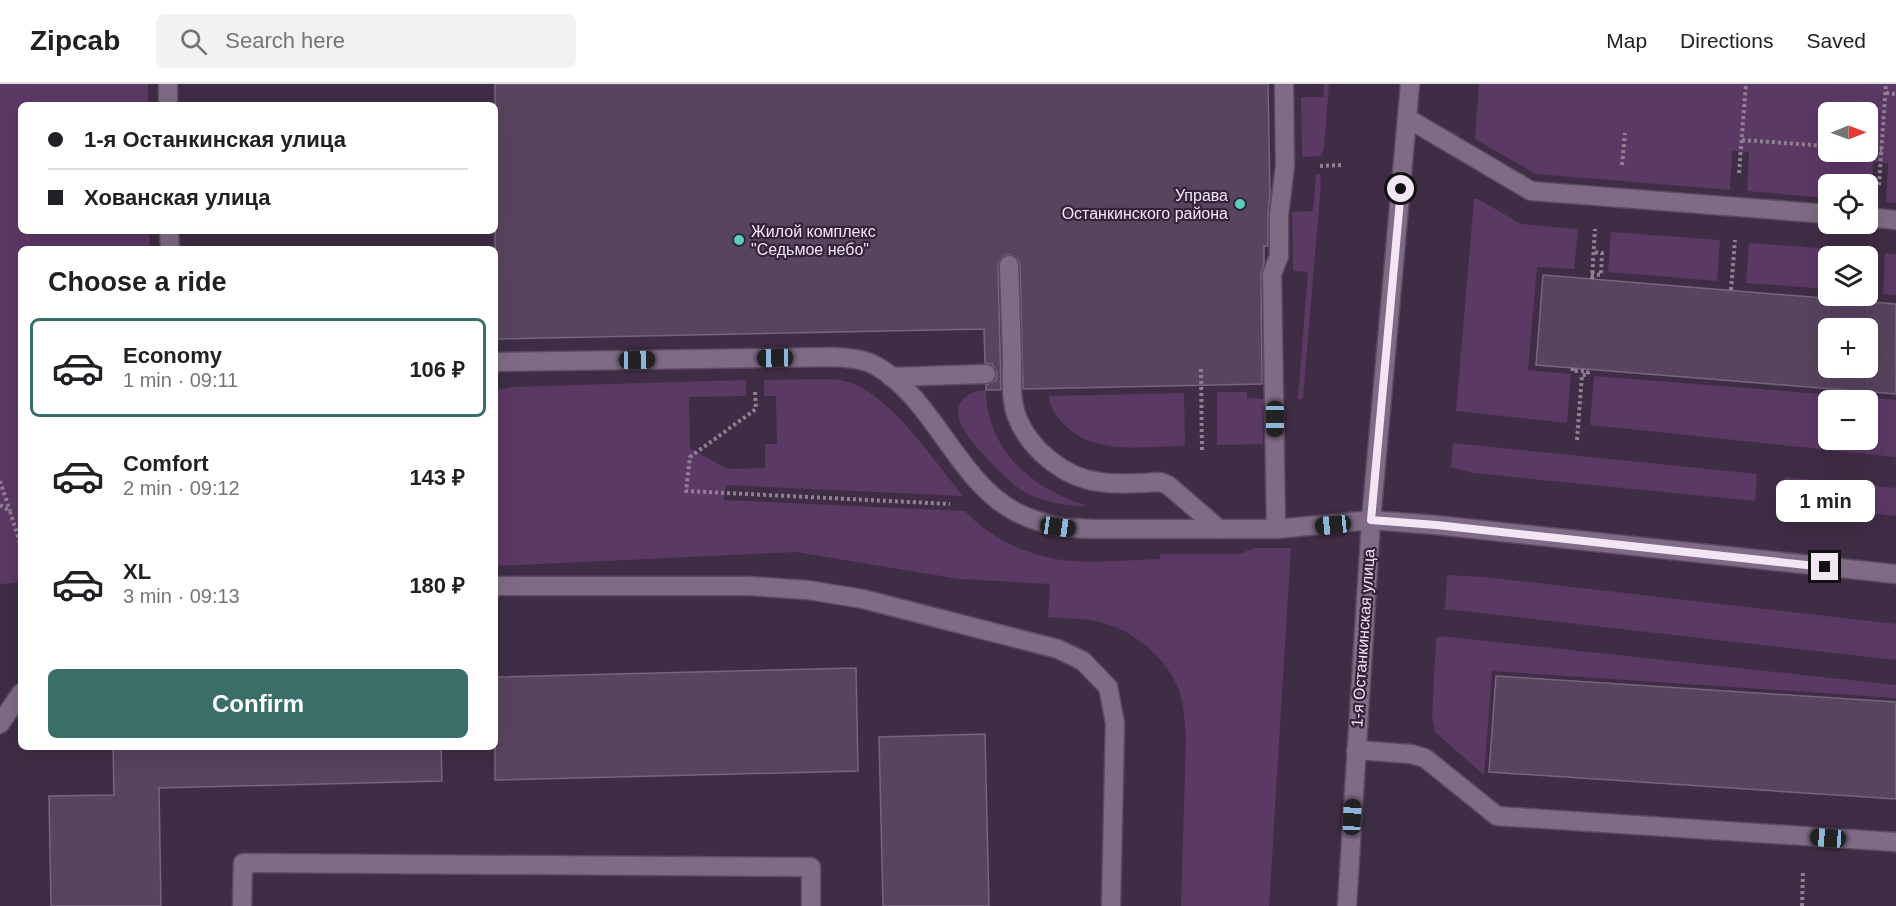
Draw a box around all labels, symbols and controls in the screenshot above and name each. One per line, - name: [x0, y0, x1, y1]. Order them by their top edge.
- search box: [156, 14, 576, 68]
- text: Zipcab: [30, 25, 120, 56]
- icon: search: [177, 25, 210, 58]
- text: Search here: [225, 28, 345, 53]
- text: Map: [1606, 29, 1647, 52]
- text: Directions: [1680, 29, 1773, 52]
- text: Saved: [1806, 29, 1866, 52]
- north arrow: [1818, 102, 1878, 162]
- map controls: [1818, 102, 1878, 450]
- text: 1-я Останкинская улица: [84, 127, 346, 152]
- button: locate: [1818, 174, 1878, 234]
- route start: [1387, 175, 1414, 202]
- text: Хованская улица: [84, 185, 270, 210]
- place label: Управа Останкинского района: [1062, 187, 1228, 222]
- marker: Управа Останкинского района: [1233, 197, 1247, 211]
- place label: Жилой комплекс "Седьмое небо": [751, 223, 876, 258]
- marker: Жилой комплекс "Седьмое небо": [732, 233, 746, 247]
- button: layers: [1818, 246, 1878, 306]
- text: Choose a ride: [48, 267, 227, 297]
- button: +: [1818, 318, 1878, 378]
- icon: car: [51, 341, 105, 395]
- text: Economy: [123, 343, 222, 368]
- car: [757, 349, 793, 367]
- car: [619, 351, 655, 369]
- text: 106 ₽: [409, 357, 465, 382]
- text: 1 min · 09:11: [123, 369, 238, 391]
- button: −: [1818, 390, 1878, 450]
- car: [1266, 401, 1284, 437]
- icon: car: [51, 449, 105, 503]
- text: Comfort: [123, 451, 209, 476]
- text: 143 ₽: [409, 465, 465, 490]
- text: 2 min · 09:12: [123, 477, 240, 499]
- callout: 1 min: [1776, 480, 1874, 522]
- text: 1 min: [1799, 490, 1852, 512]
- car: [1314, 514, 1352, 536]
- car: [1039, 516, 1077, 538]
- street label: 1-я Останкинская улица: [1348, 548, 1378, 728]
- route end: [1811, 553, 1838, 580]
- icon: car: [51, 557, 105, 611]
- text: XL: [123, 559, 151, 584]
- text: 180 ₽: [409, 573, 465, 598]
- text: 3 min · 09:13: [123, 585, 240, 607]
- button: Confirm: [48, 669, 468, 738]
- car: [1342, 799, 1362, 835]
- car: [1809, 828, 1847, 848]

